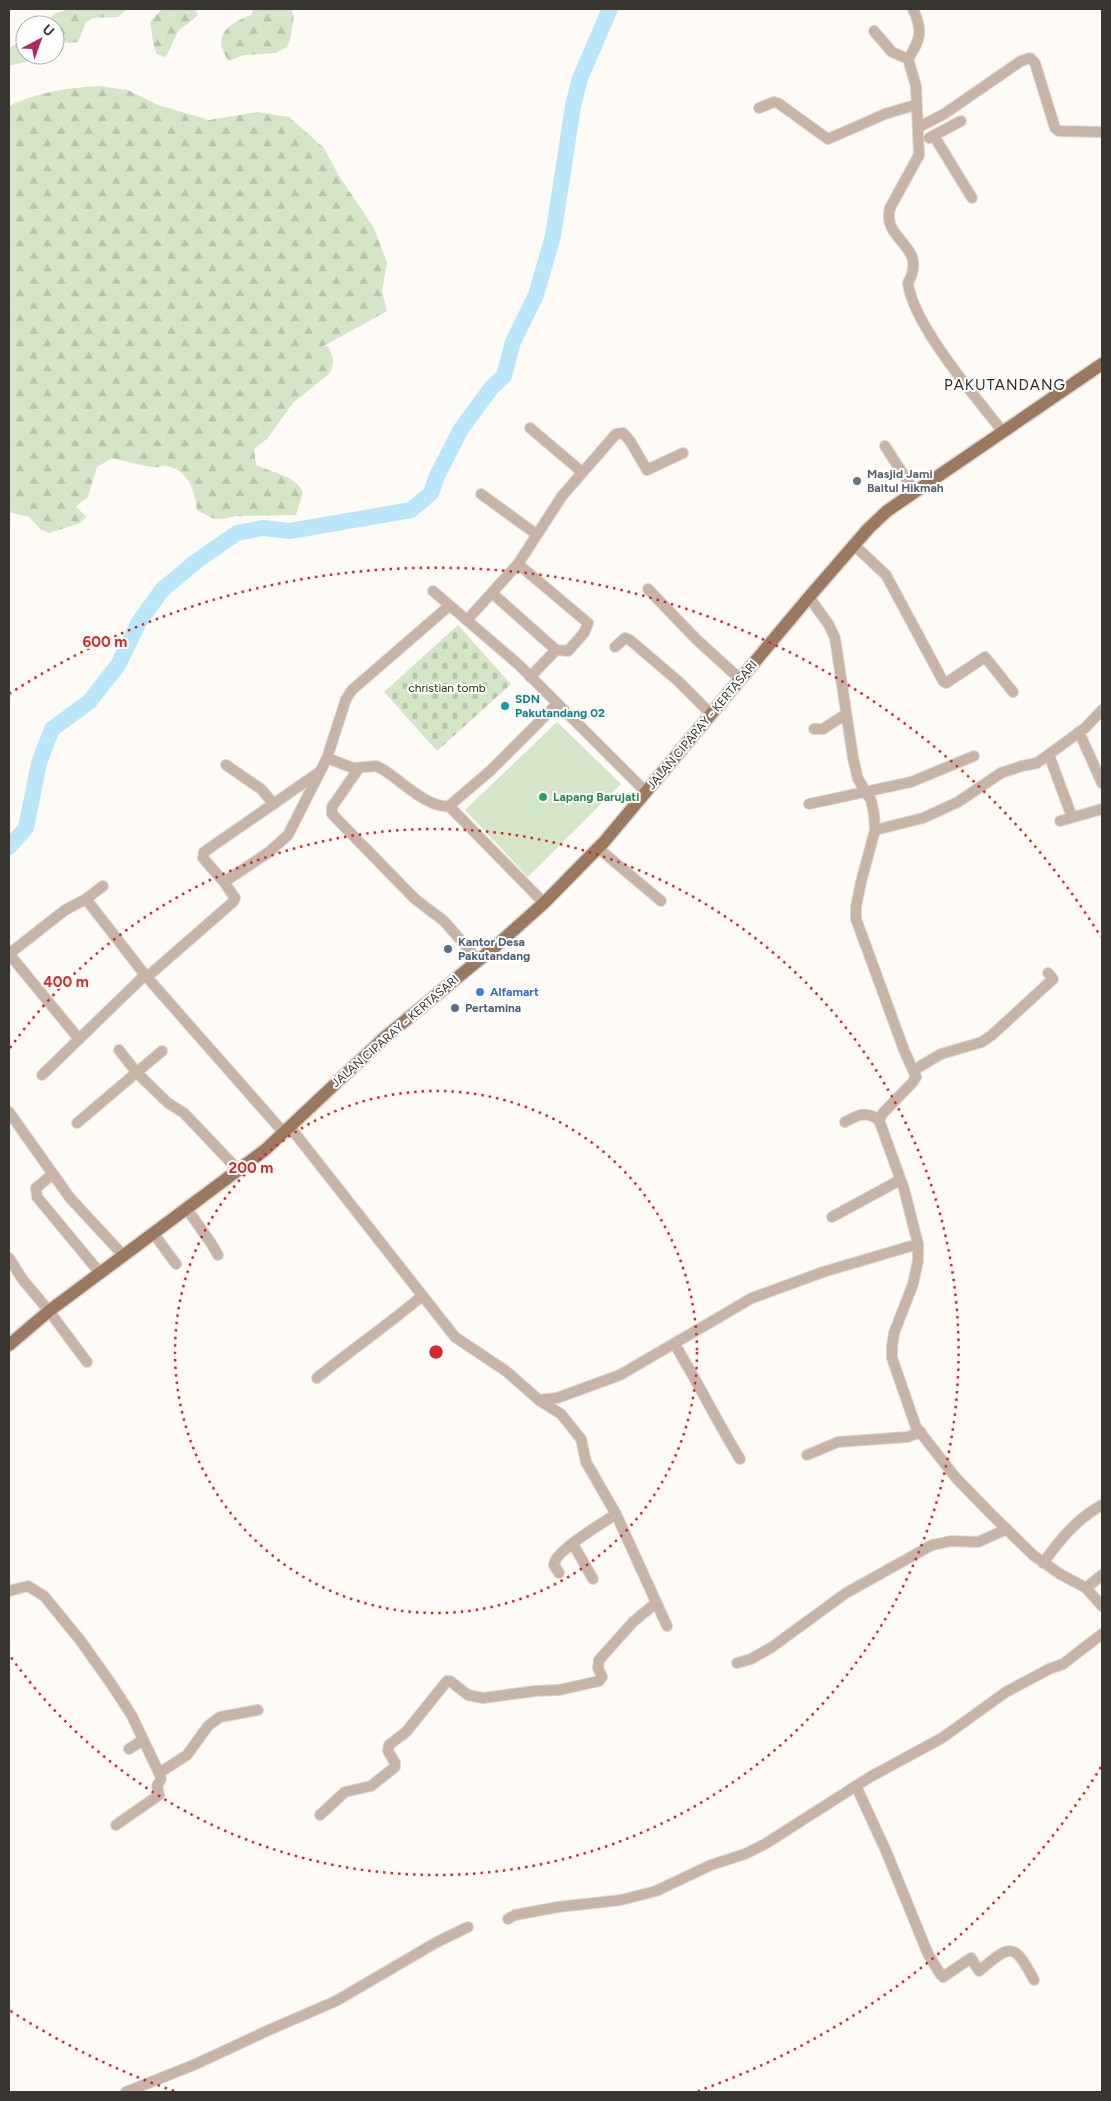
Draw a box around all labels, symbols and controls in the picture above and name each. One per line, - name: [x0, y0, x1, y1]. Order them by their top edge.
- north arrow: [15, 15, 65, 65]
- text: U: [39, 21, 57, 40]
- district label: PAKUTANDANG: [944, 376, 1066, 394]
- place label: Masjid Jami Baitul Hikmah: [867, 467, 944, 495]
- marker: Masjid Jami Baitul Hikmah: [851, 475, 863, 487]
- text: 600 m: [83, 633, 127, 651]
- street label: JALAN CIPARAY - KERTASARI: [644, 658, 760, 792]
- park label: christian tomb: [408, 681, 486, 695]
- place label: SDN Pakutandang 02: [515, 692, 605, 720]
- marker: SDN Pakutandang 02: [499, 700, 511, 712]
- place label: Lapang Barujati: [553, 790, 639, 804]
- marker: Lapang Barujati: [537, 791, 549, 803]
- place label: Kantor Desa Pakutandang: [458, 935, 530, 963]
- marker: Kantor Desa Pakutandang: [442, 943, 454, 955]
- street label: JALAN CIPARAY - KERTASARI: [329, 972, 461, 1090]
- text: 400 m: [43, 973, 89, 991]
- place label: Alfamart: [490, 985, 539, 999]
- marker: Alfamart: [474, 986, 486, 998]
- place label: Pertamina: [465, 1001, 521, 1015]
- marker: Pertamina: [449, 1002, 461, 1014]
- text: 200 m: [229, 1159, 273, 1177]
- centre of rings: [427, 1343, 445, 1361]

